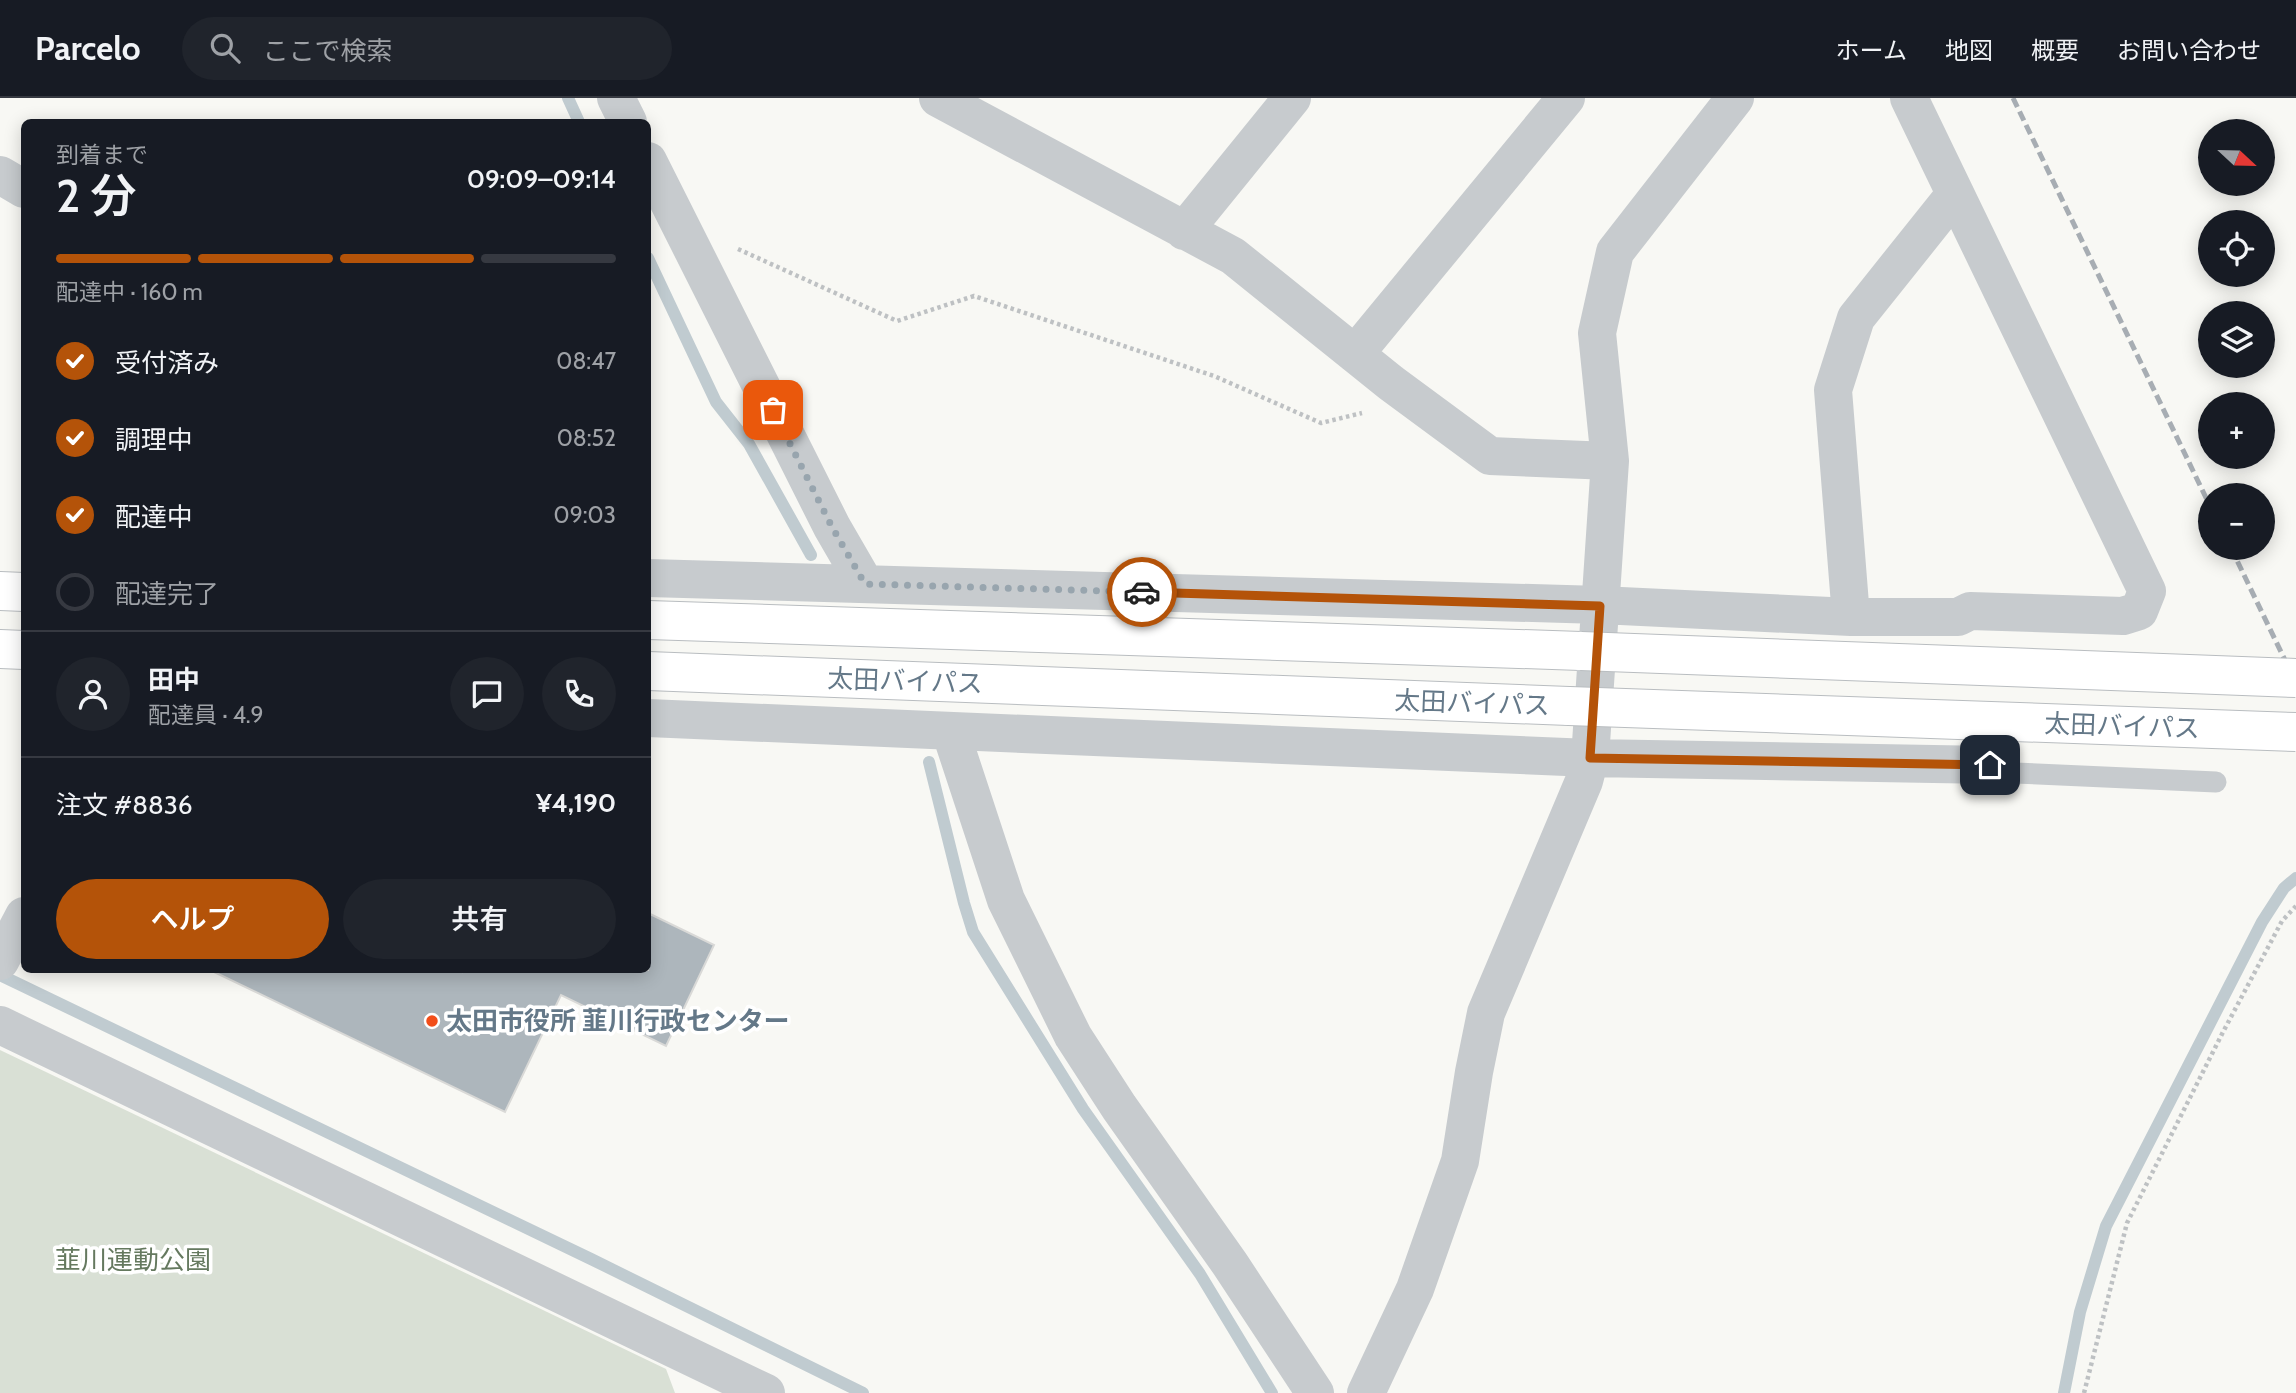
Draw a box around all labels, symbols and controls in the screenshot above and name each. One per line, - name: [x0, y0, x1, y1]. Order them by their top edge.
- search box: [182, 17, 672, 80]
- text: Parcelo: [35, 28, 140, 68]
- icon: search: [206, 29, 244, 67]
- text: ここで検索: [262, 35, 392, 67]
- text: ホーム: [1836, 36, 1907, 65]
- text: 地図: [1945, 36, 1993, 65]
- text: 概要: [2031, 36, 2079, 65]
- text: お問い合わせ: [2117, 36, 2261, 65]
- north arrow: [2198, 119, 2275, 196]
- map controls: [2198, 119, 2275, 560]
- text: 到着まで: [56, 141, 148, 169]
- text: 09:09–09:14: [467, 163, 616, 195]
- text: 2 分: [56, 168, 137, 224]
- button: locate: [2198, 210, 2275, 287]
- text: 配達中 · 160 m: [56, 278, 203, 306]
- button: layers: [2198, 301, 2275, 378]
- icon: check: [56, 342, 94, 380]
- text: 受付済み: [115, 347, 219, 379]
- text: 08:47: [556, 347, 616, 375]
- pin: [743, 380, 803, 440]
- icon: bag: [754, 391, 792, 429]
- button: +: [2198, 392, 2275, 469]
- icon: check: [56, 419, 94, 457]
- text: 調理中: [115, 424, 193, 456]
- text: 08:52: [557, 424, 616, 452]
- button: −: [2198, 483, 2275, 560]
- icon: check: [56, 496, 94, 534]
- text: 配達中: [115, 501, 193, 533]
- text: 09:03: [554, 501, 616, 529]
- courier: [1107, 557, 1177, 627]
- icon: car: [1123, 573, 1161, 611]
- text: 配達完了: [115, 578, 219, 610]
- button: person: [56, 657, 130, 731]
- button: chat: [450, 657, 524, 731]
- button: phone: [542, 657, 616, 731]
- street label: 太田バイパス: [827, 662, 983, 700]
- text: 田中: [148, 664, 200, 696]
- street label: 太田バイパス: [1394, 684, 1550, 722]
- text: 配達員 · 4.9: [148, 701, 264, 729]
- street label: 太田バイパス: [2044, 707, 2200, 745]
- pin: [1960, 735, 2020, 795]
- icon: home: [1971, 746, 2009, 784]
- text: ¥4,190: [536, 787, 616, 819]
- text: 注文 #8836: [56, 789, 193, 821]
- button: ヘルプ: [56, 879, 329, 959]
- button: 共有: [343, 879, 616, 959]
- place label: 太田市役所 韮川行政センター: [446, 1005, 790, 1037]
- marker: 太田市役所 韮川行政センター: [424, 1013, 440, 1029]
- park label: 韮川運動公園: [55, 1244, 211, 1276]

